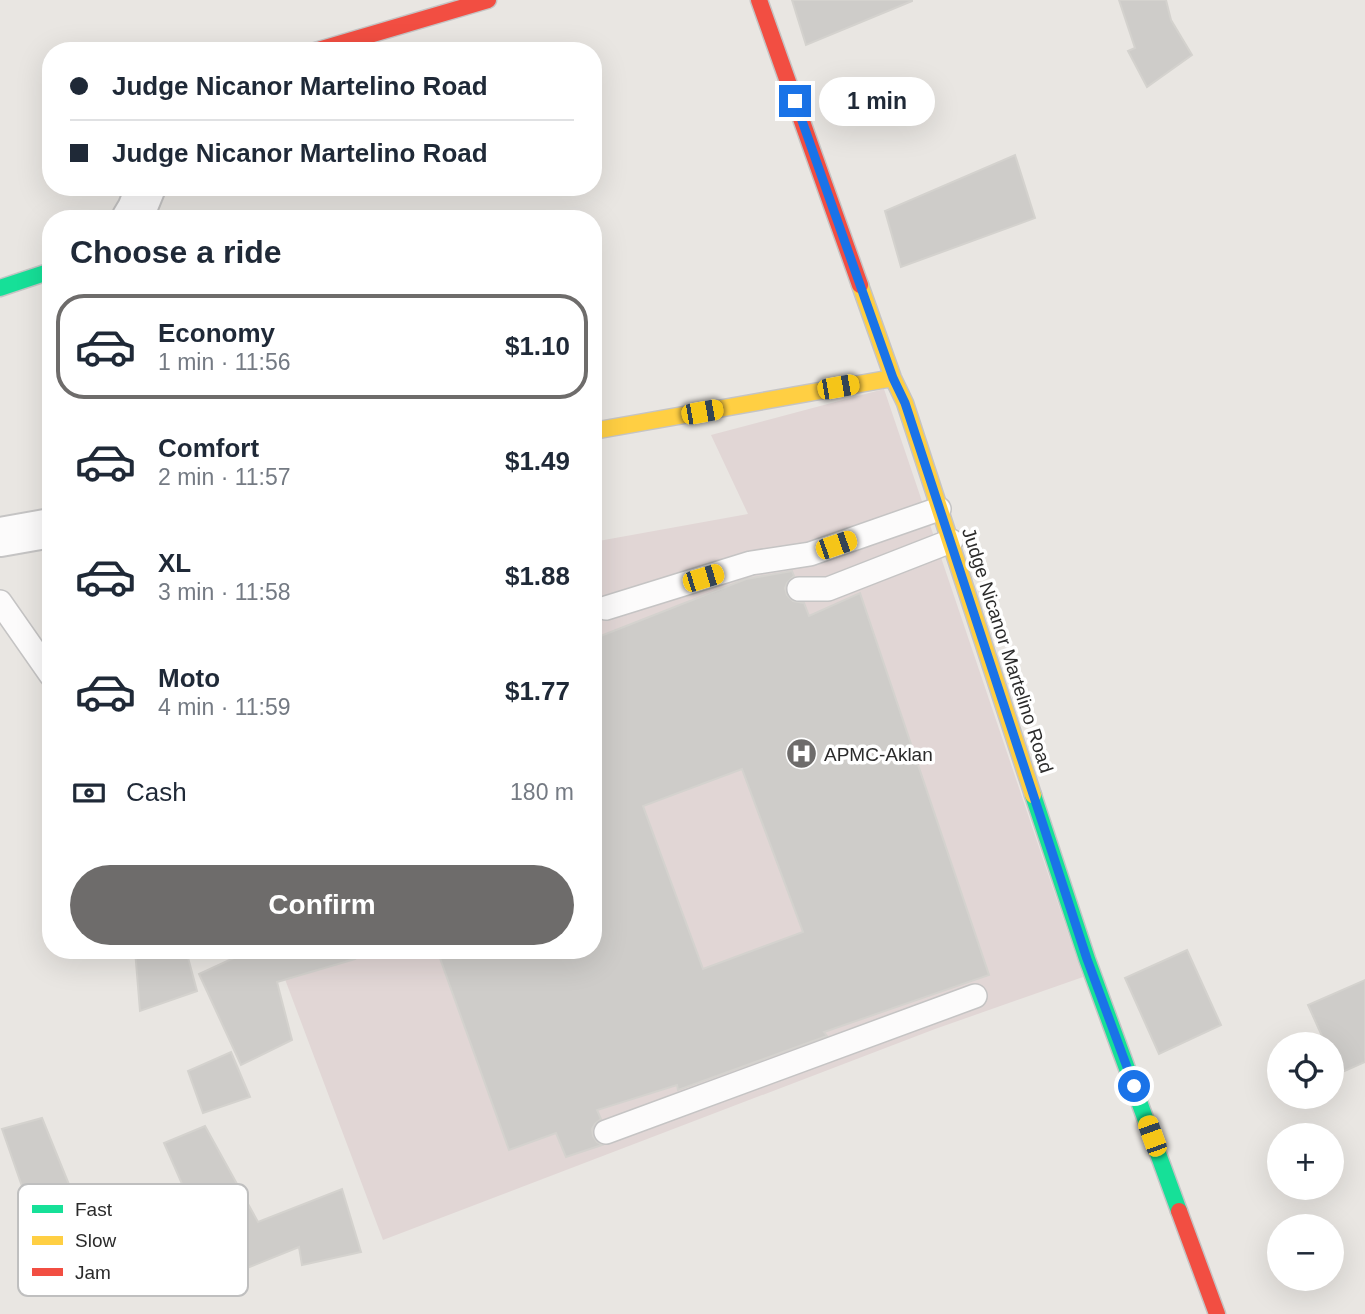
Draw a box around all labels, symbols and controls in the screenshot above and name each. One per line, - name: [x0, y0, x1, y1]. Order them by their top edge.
- text: Judge Nicanor Martelino Road: [112, 71, 488, 101]
- callout: 1 min: [820, 76, 935, 126]
- route end: [779, 85, 811, 117]
- text: 1 min: [847, 88, 907, 114]
- text: Judge Nicanor Martelino Road: [112, 138, 488, 168]
- text: Choose a ride: [70, 234, 282, 270]
- icon: car: [74, 315, 137, 378]
- text: Economy: [158, 318, 275, 348]
- text: $1.10: [505, 331, 570, 361]
- text: 1 min · 11:56: [158, 349, 291, 375]
- car: [816, 373, 861, 401]
- car: [680, 398, 725, 426]
- icon: car: [74, 430, 137, 493]
- text: Comfort: [158, 433, 259, 463]
- text: $1.49: [505, 446, 570, 476]
- text: 2 min · 11:57: [158, 464, 291, 490]
- street label: Judge Nicanor Martelino Road: [958, 525, 1057, 775]
- car: [813, 528, 860, 562]
- icon: car: [74, 545, 137, 608]
- text: XL: [158, 548, 191, 578]
- text: $1.88: [505, 561, 570, 591]
- car: [680, 562, 727, 594]
- text: 3 min · 11:58: [158, 579, 291, 605]
- icon: car: [74, 660, 137, 723]
- text: Moto: [158, 663, 220, 693]
- text: $1.77: [505, 676, 570, 706]
- text: 4 min · 11:59: [158, 694, 291, 720]
- hospital icon: APMC-Aklan: [784, 737, 818, 771]
- place label: APMC-Aklan: [824, 744, 933, 765]
- icon: cash: [70, 774, 108, 812]
- text: Cash: [126, 777, 187, 807]
- text: 180 m: [510, 779, 574, 805]
- button: Confirm: [70, 865, 574, 945]
- map controls: [1267, 1032, 1344, 1291]
- button: locate: [1267, 1032, 1344, 1109]
- route start: [1118, 1070, 1150, 1102]
- car: [1135, 1113, 1170, 1159]
- button: +: [1267, 1123, 1344, 1200]
- legend: [18, 1184, 248, 1296]
- text: Fast: [75, 1199, 113, 1220]
- button: −: [1267, 1214, 1344, 1291]
- text: Slow: [75, 1230, 116, 1251]
- text: Jam: [75, 1262, 111, 1283]

